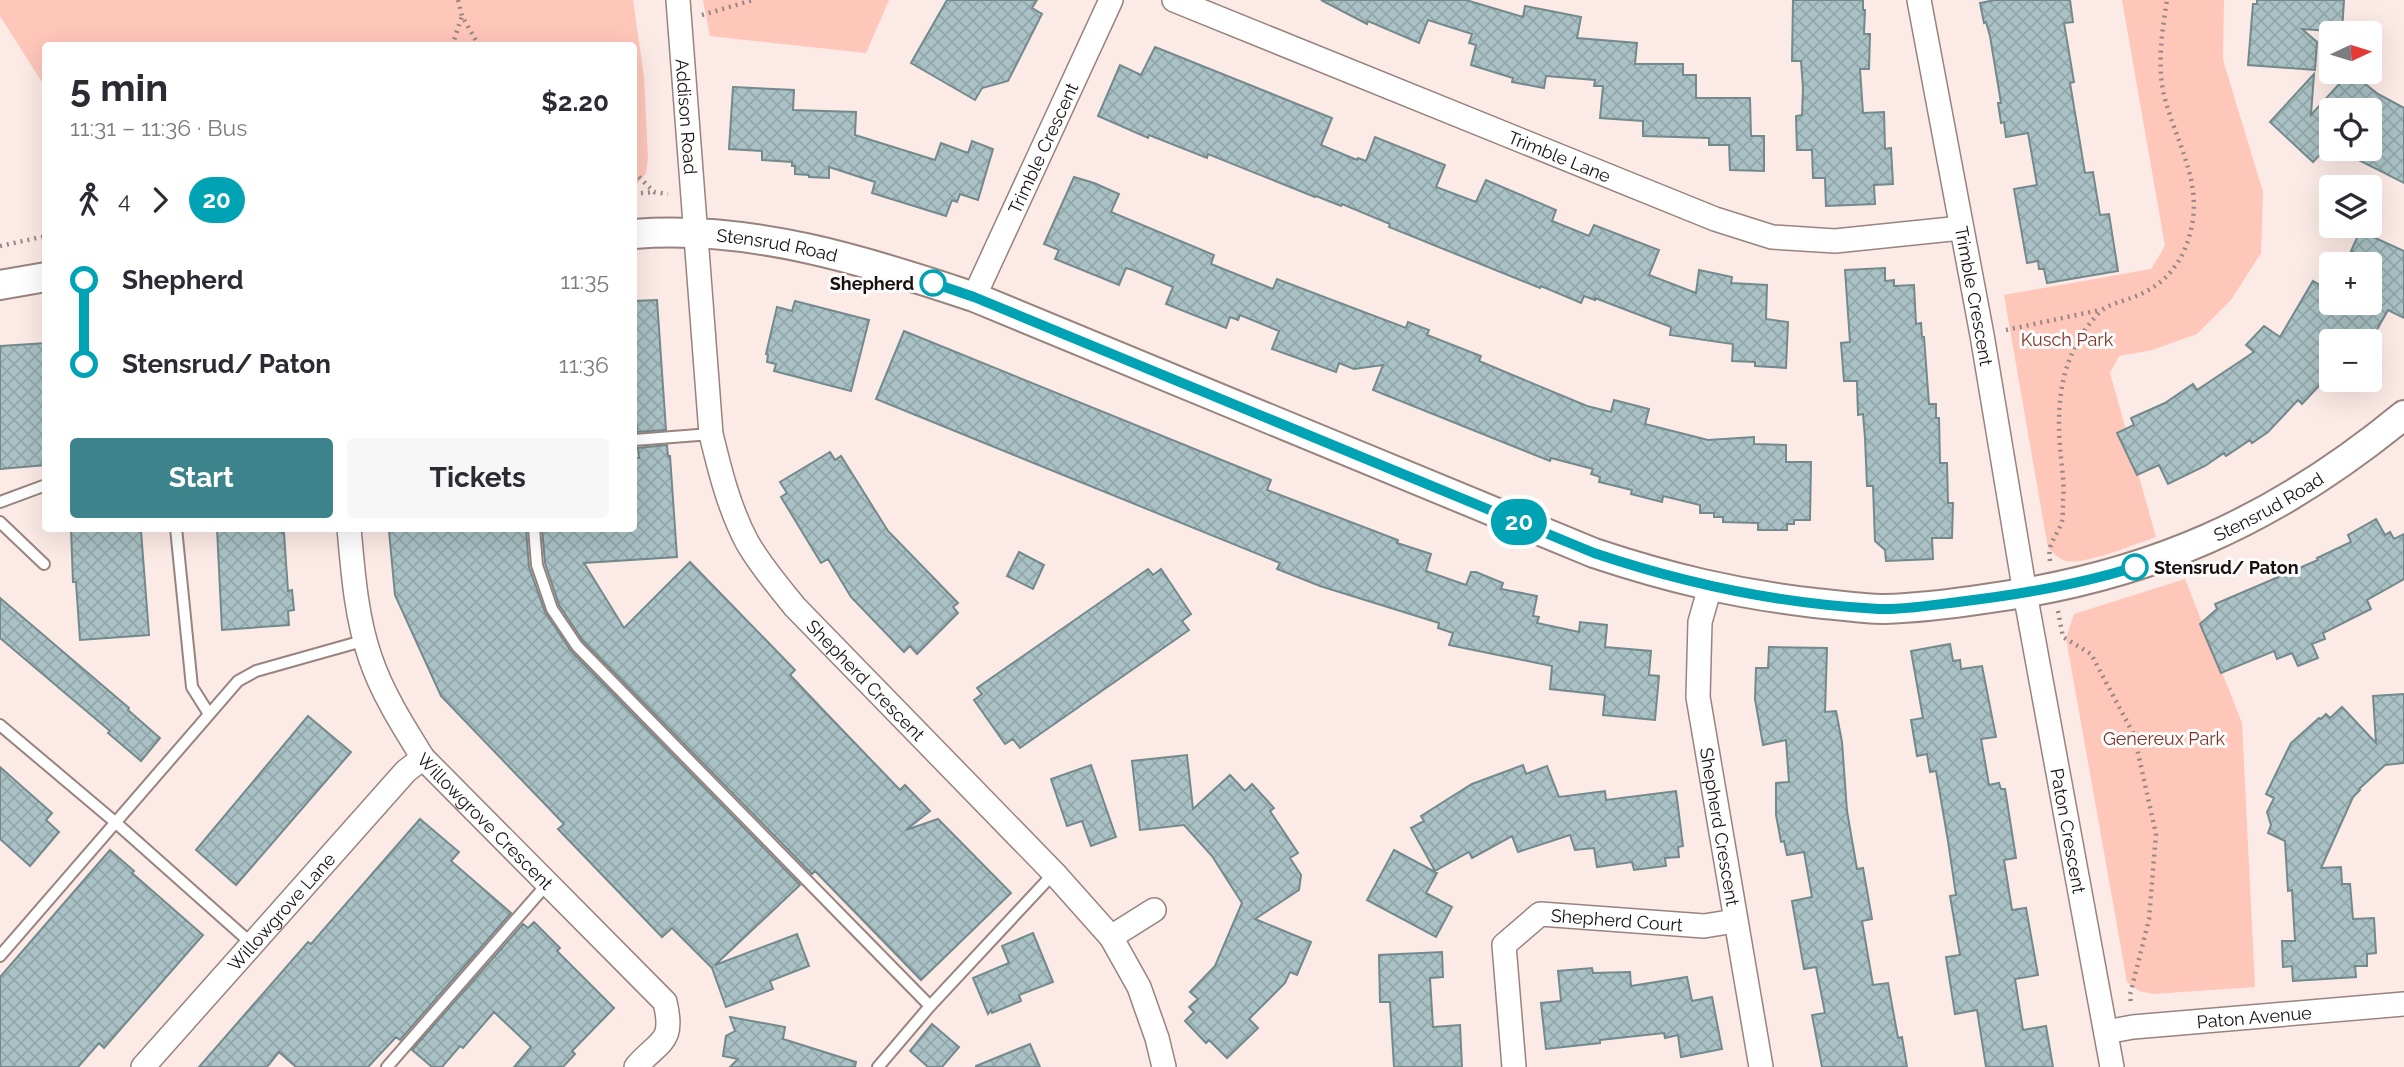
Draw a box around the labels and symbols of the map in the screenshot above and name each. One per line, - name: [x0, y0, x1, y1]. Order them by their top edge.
- north arrow: [2319, 21, 2382, 84]
- street label: Addison Road: [672, 58, 702, 175]
- street label: Trimble Crescent: [1003, 79, 1082, 217]
- street label: Trimble Lane: [1505, 126, 1614, 186]
- street label: Stensrud Road: [716, 224, 840, 266]
- street label: Trimble Crescent: [1951, 224, 1997, 367]
- marker: Shepherd: [920, 270, 946, 296]
- place label: Shepherd: [830, 273, 914, 294]
- park label: Kusch Park: [2021, 329, 2114, 350]
- street label: Stensrud Road: [2210, 467, 2327, 545]
- line badge: 20: [1488, 499, 1550, 545]
- marker: Stensrud/ Paton: [2122, 554, 2148, 580]
- place label: Stensrud/ Paton: [2154, 557, 2299, 578]
- street label: Shepherd Crescent: [802, 615, 929, 745]
- park label: Genereux Park: [2103, 728, 2226, 749]
- street label: Shepherd Crescent: [1696, 746, 1744, 908]
- street label: Willowgrove Crescent: [413, 748, 558, 894]
- street label: Paton Crescent: [2047, 766, 2090, 895]
- street label: Willowgrove Lane: [223, 848, 339, 975]
- street label: Shepherd Court: [1550, 904, 1684, 935]
- street label: Paton Avenue: [2196, 1001, 2313, 1032]

